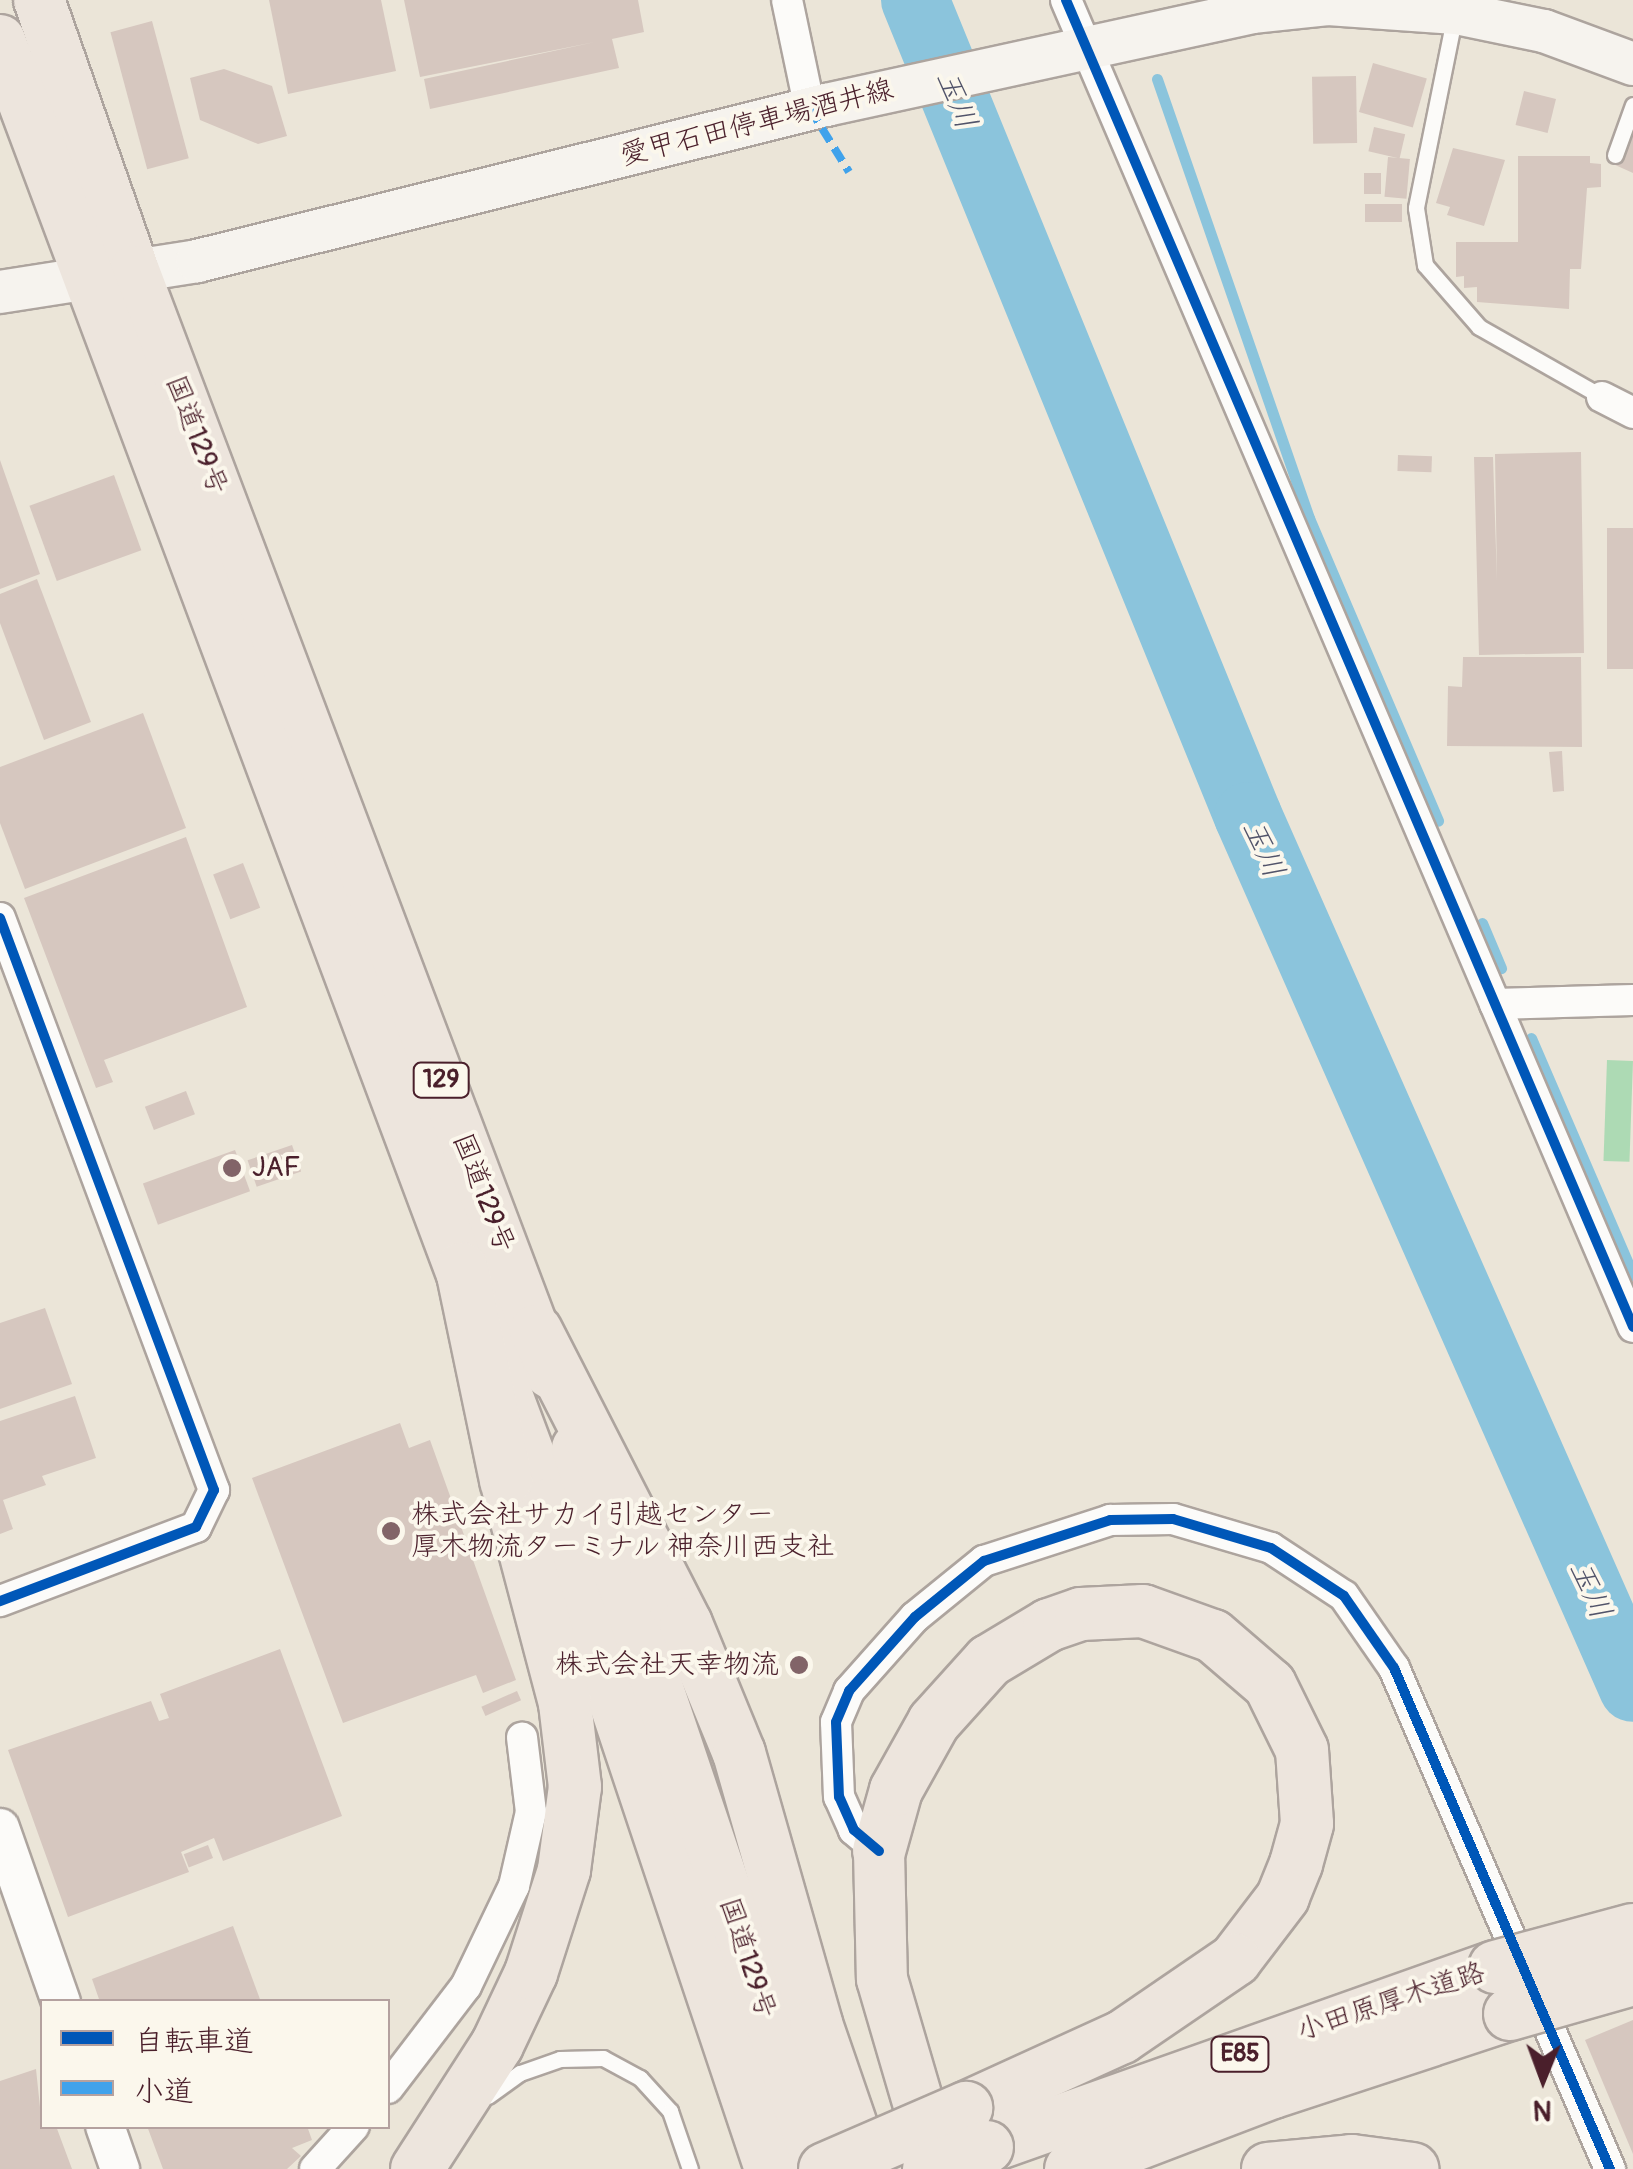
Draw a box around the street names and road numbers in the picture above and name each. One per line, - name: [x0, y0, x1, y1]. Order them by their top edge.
- street label: 愛甲石田停車場酒井線: [617, 73, 897, 173]
- street label: 国道129号: [158, 371, 234, 499]
- road number: 129: [411, 1060, 471, 1100]
- street label: 国道129号: [445, 1129, 521, 1257]
- street label: 国道129号: [712, 1893, 782, 2023]
- street label: 小田原厚木道路: [1293, 1956, 1489, 2048]
- road number: E85: [1210, 2034, 1270, 2074]

